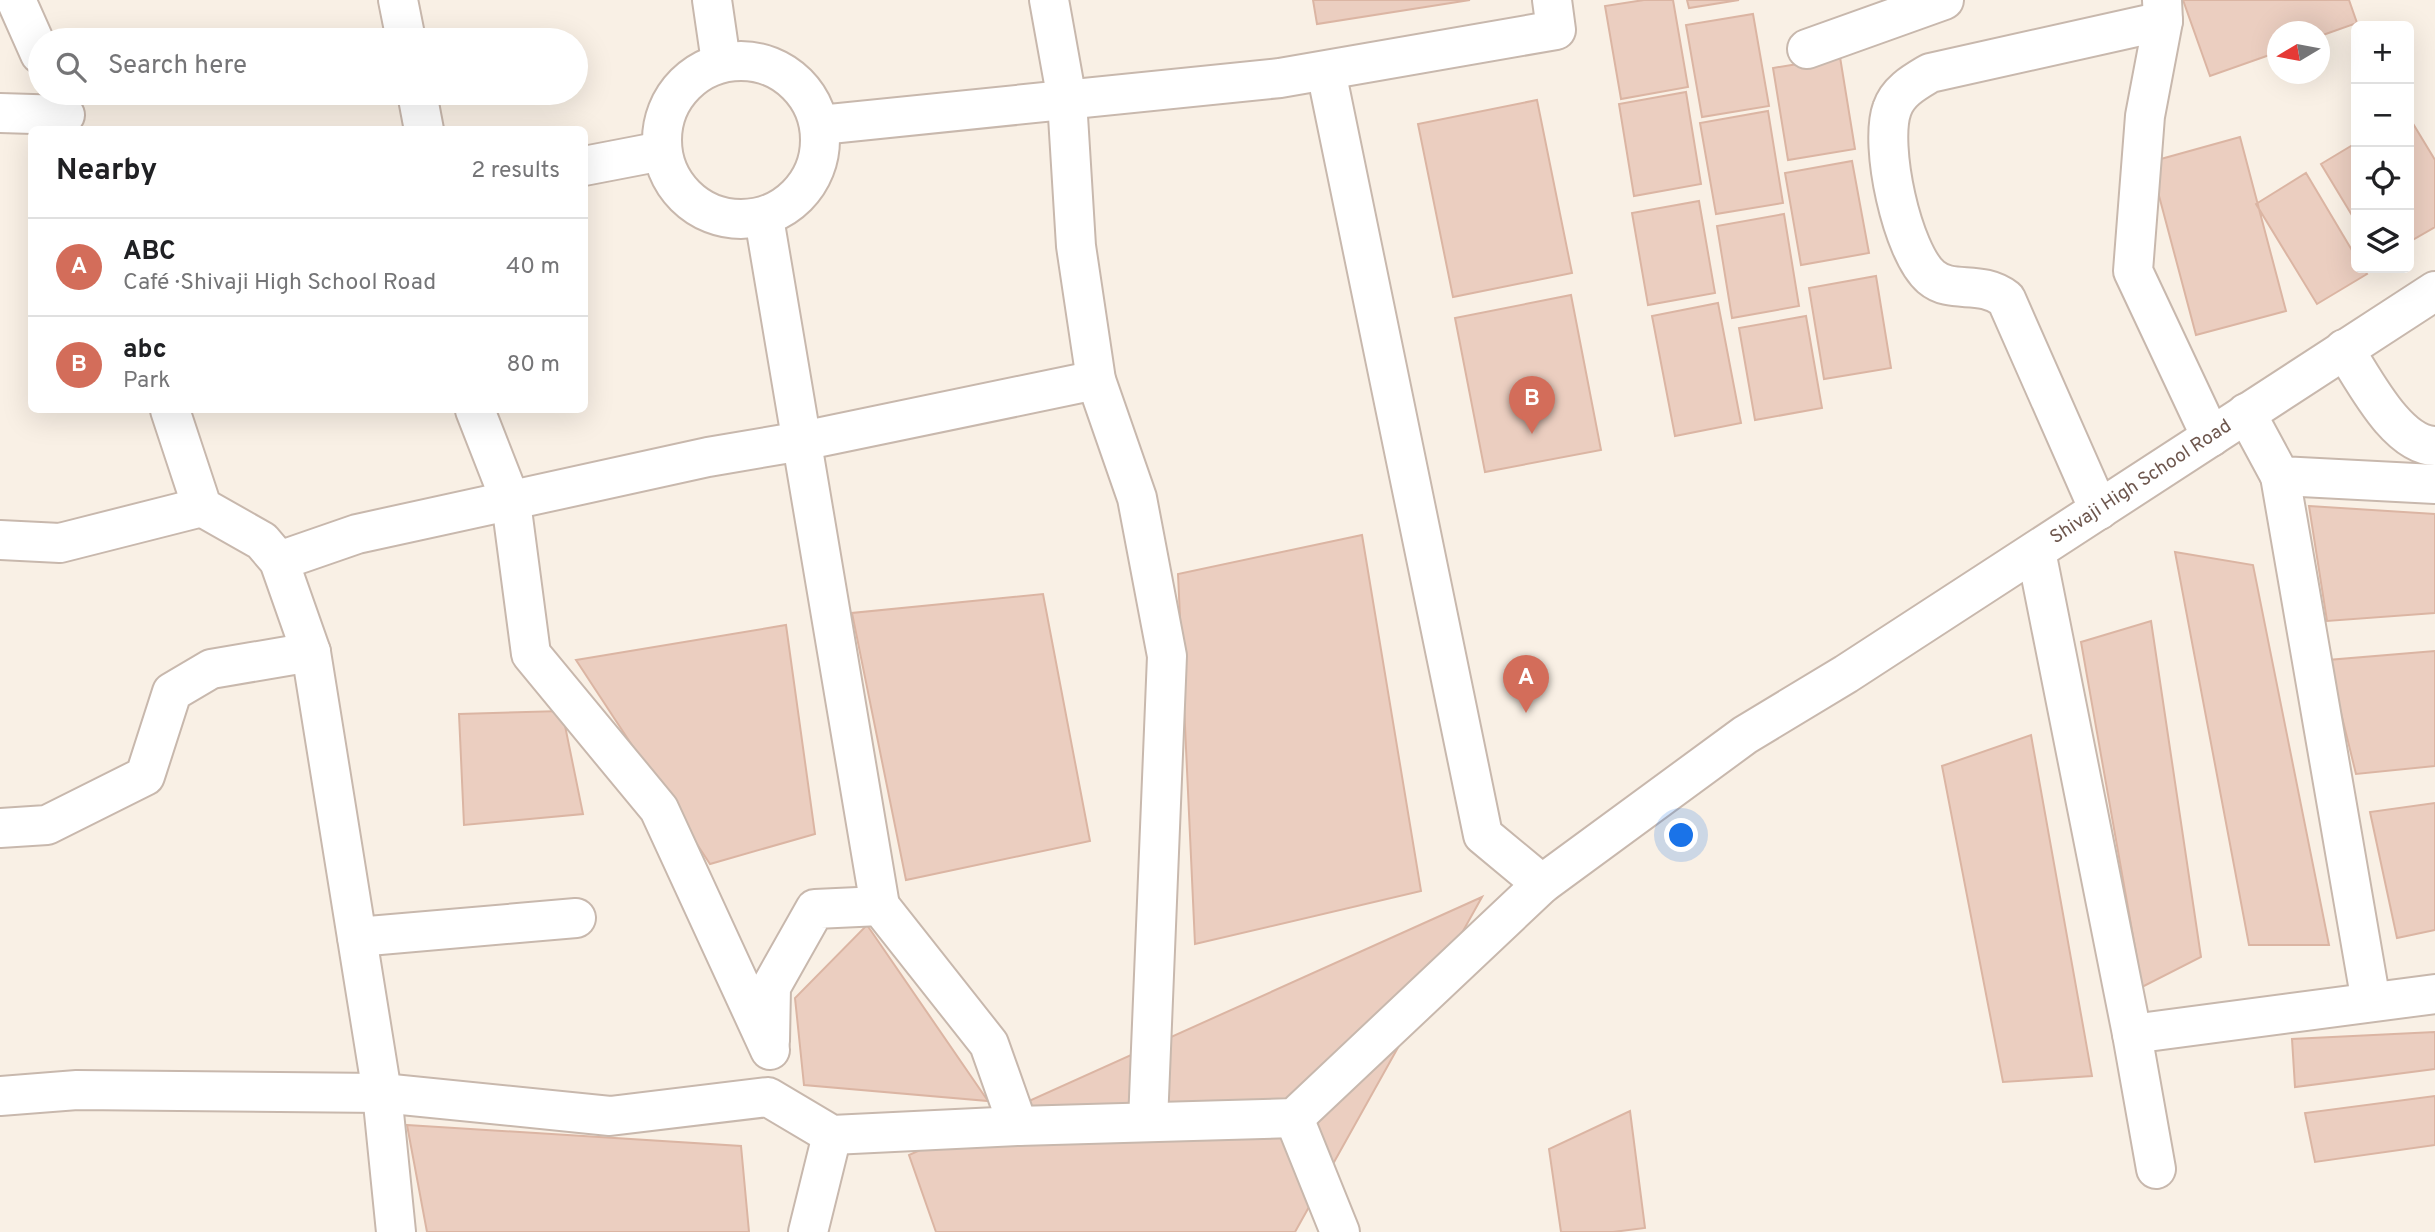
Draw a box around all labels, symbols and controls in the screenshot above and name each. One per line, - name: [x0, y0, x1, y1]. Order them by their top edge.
- north arrow: [2267, 21, 2330, 84]
- map controls: [2351, 21, 2414, 273]
- button: +: [2351, 21, 2414, 84]
- search box: [28, 28, 588, 105]
- icon: search: [52, 48, 90, 86]
- text: Search here: [108, 50, 247, 83]
- button: −: [2351, 84, 2414, 147]
- button: locate: [2351, 147, 2414, 210]
- text: Nearby: [56, 153, 157, 190]
- text: 2 results: [471, 157, 560, 186]
- button: layers: [2351, 210, 2414, 273]
- text: ABC: [123, 236, 176, 269]
- text: A: [71, 253, 87, 282]
- text: 40 m: [506, 253, 560, 282]
- text: Café · Shivaji High School Road: [123, 269, 436, 298]
- text: abc: [123, 334, 167, 367]
- text: B: [71, 351, 87, 380]
- text: 80 m: [507, 351, 560, 380]
- text: Park: [123, 367, 170, 396]
- pin: B: [1509, 376, 1555, 434]
- street label: Shivaji High School Road: [2046, 414, 2236, 550]
- pin: A: [1503, 655, 1549, 713]
- your location: [1664, 818, 1698, 852]

